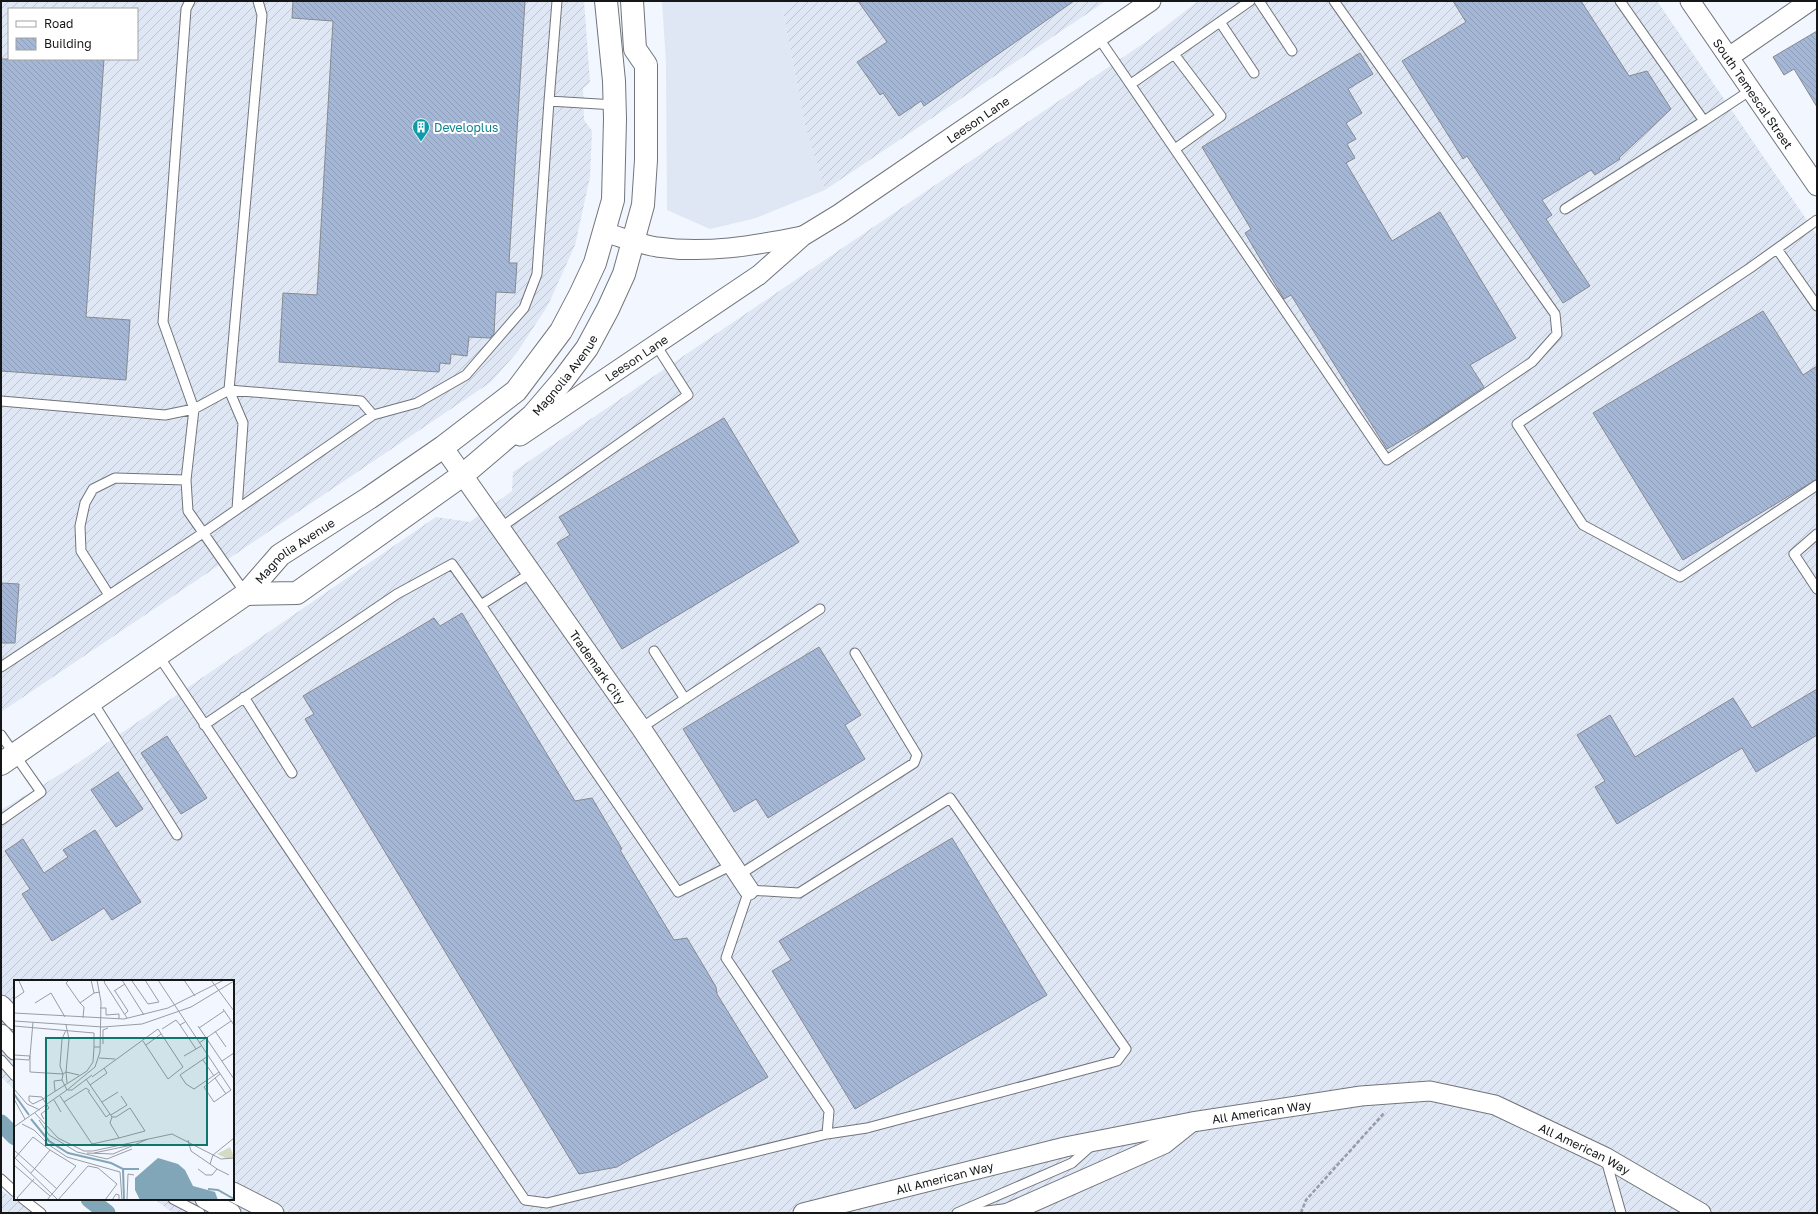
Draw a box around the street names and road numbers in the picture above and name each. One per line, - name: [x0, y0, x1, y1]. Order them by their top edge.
- street label: South Temescal Street: [1710, 35, 1797, 152]
- street label: Leeson Lane: [943, 93, 1012, 146]
- street label: Leeson Lane: [602, 331, 671, 384]
- street label: Magnolia Avenue: [529, 332, 600, 418]
- street label: Magnolia Avenue: [251, 515, 337, 586]
- street label: Trademark City: [567, 627, 629, 707]
- street label: All American Way: [1211, 1096, 1312, 1126]
- street label: All American Way: [1537, 1119, 1633, 1178]
- street label: All American Way: [894, 1158, 995, 1197]

